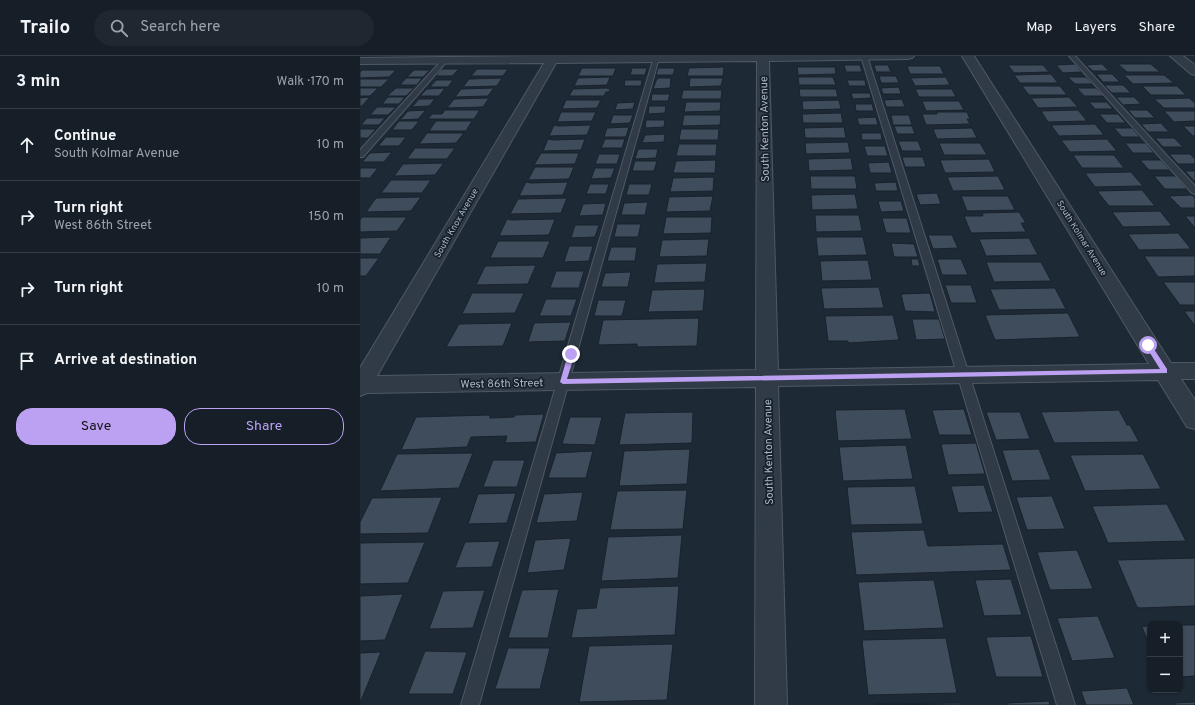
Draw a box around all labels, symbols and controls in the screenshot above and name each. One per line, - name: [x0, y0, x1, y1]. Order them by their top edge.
- search box: [94, 10, 374, 46]
- text: Trailo: [20, 16, 70, 40]
- icon: search: [108, 17, 130, 39]
- text: Search here: [140, 18, 220, 37]
- text: Map: [1026, 19, 1052, 36]
- text: Layers: [1074, 19, 1116, 36]
- text: Share: [1138, 19, 1175, 36]
- text: 3 min: [16, 71, 60, 93]
- text: Walk · 170 m: [277, 74, 344, 90]
- street label: South Kenton Avenue: [757, 76, 773, 182]
- text: Continue: [54, 127, 116, 146]
- icon: ahead: [16, 134, 38, 156]
- text: 10 m: [317, 137, 344, 153]
- text: South Kolmar Avenue: [54, 146, 179, 162]
- street label: South Knox Avenue: [432, 187, 481, 260]
- text: Turn right: [54, 199, 123, 218]
- street label: South Kolmar Avenue: [1054, 199, 1109, 278]
- icon: right: [16, 206, 38, 228]
- text: 150 m: [309, 209, 344, 225]
- text: West 86th Street: [54, 218, 152, 234]
- icon: right: [16, 278, 38, 300]
- text: Turn right: [54, 279, 123, 298]
- text: 10 m: [317, 281, 344, 297]
- route start: [1139, 336, 1157, 354]
- route end: [562, 345, 580, 363]
- icon: arrive: [16, 350, 38, 372]
- text: Arrive at destination: [54, 351, 197, 370]
- street label: West 86th Street: [460, 376, 544, 392]
- street label: South Kenton Avenue: [761, 399, 777, 505]
- button: Save: [16, 408, 176, 445]
- button: Share: [184, 408, 344, 445]
- map controls: [1147, 621, 1183, 693]
- button: +: [1147, 621, 1183, 657]
- button: −: [1147, 657, 1183, 693]

